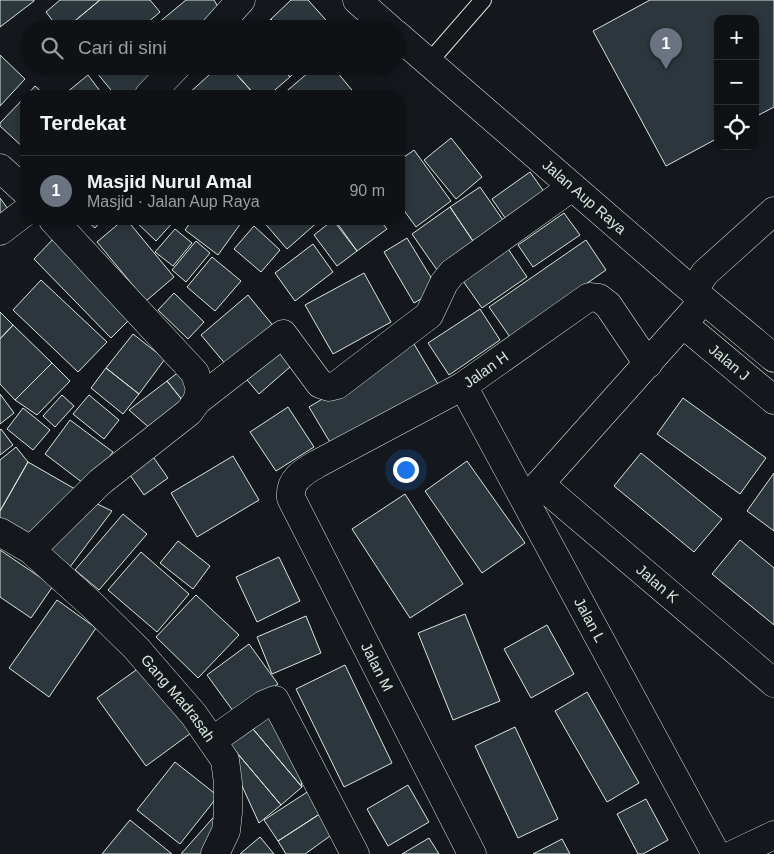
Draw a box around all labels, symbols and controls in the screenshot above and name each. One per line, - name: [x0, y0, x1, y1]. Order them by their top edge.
- map controls: [714, 15, 759, 150]
- button: +: [714, 15, 759, 60]
- search box: [20, 20, 405, 75]
- pin: 1: [650, 28, 682, 69]
- icon: search: [38, 34, 66, 62]
- text: Cari di sini: [78, 37, 167, 58]
- button: −: [714, 60, 759, 105]
- button: locate: [714, 105, 759, 150]
- text: Terdekat: [40, 111, 126, 134]
- street label: Jalan Aup Raya: [539, 156, 630, 238]
- text: Masjid Nurul Amal: [87, 171, 252, 192]
- text: 1: [52, 182, 60, 199]
- text: 90 m: [349, 182, 385, 199]
- text: Masjid · Jalan Aup Raya: [87, 193, 260, 210]
- street label: Jalan J: [706, 340, 753, 384]
- street label: Jalan H: [460, 348, 511, 391]
- your location: [393, 457, 419, 483]
- street label: Jalan K: [633, 561, 682, 606]
- street label: Jalan L: [571, 594, 609, 645]
- street label: Jalan M: [358, 640, 397, 694]
- street label: Gang Madrasah: [138, 651, 219, 745]

